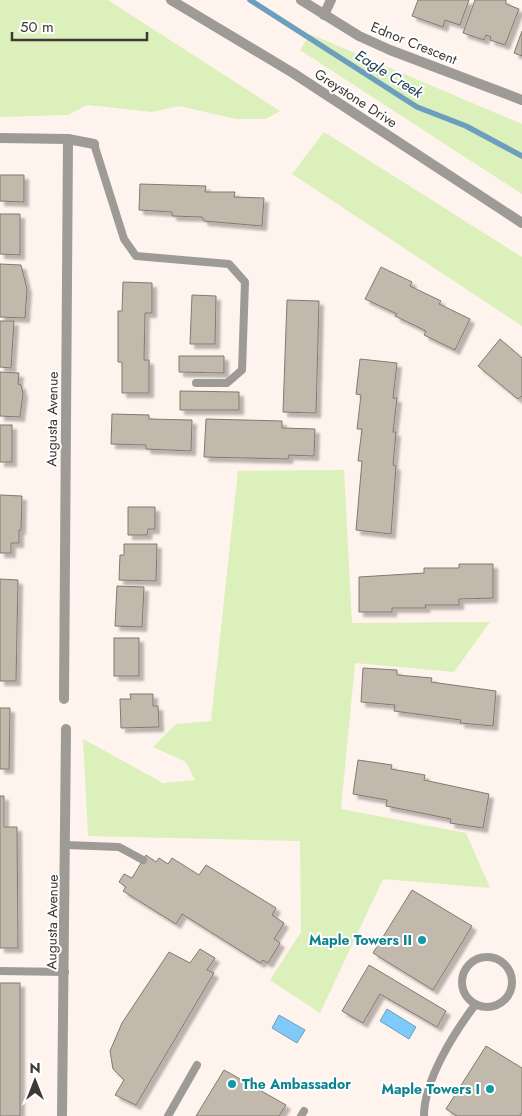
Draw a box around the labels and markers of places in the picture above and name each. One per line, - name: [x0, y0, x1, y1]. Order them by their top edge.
- place label: Maple Towers II: [309, 930, 412, 950]
- marker: Maple Towers II: [416, 934, 428, 946]
- place label: The Ambassador: [242, 1074, 351, 1094]
- marker: The Ambassador: [226, 1078, 238, 1090]
- place label: Maple Towers I: [382, 1079, 480, 1099]
- marker: Maple Towers I: [484, 1083, 496, 1095]

